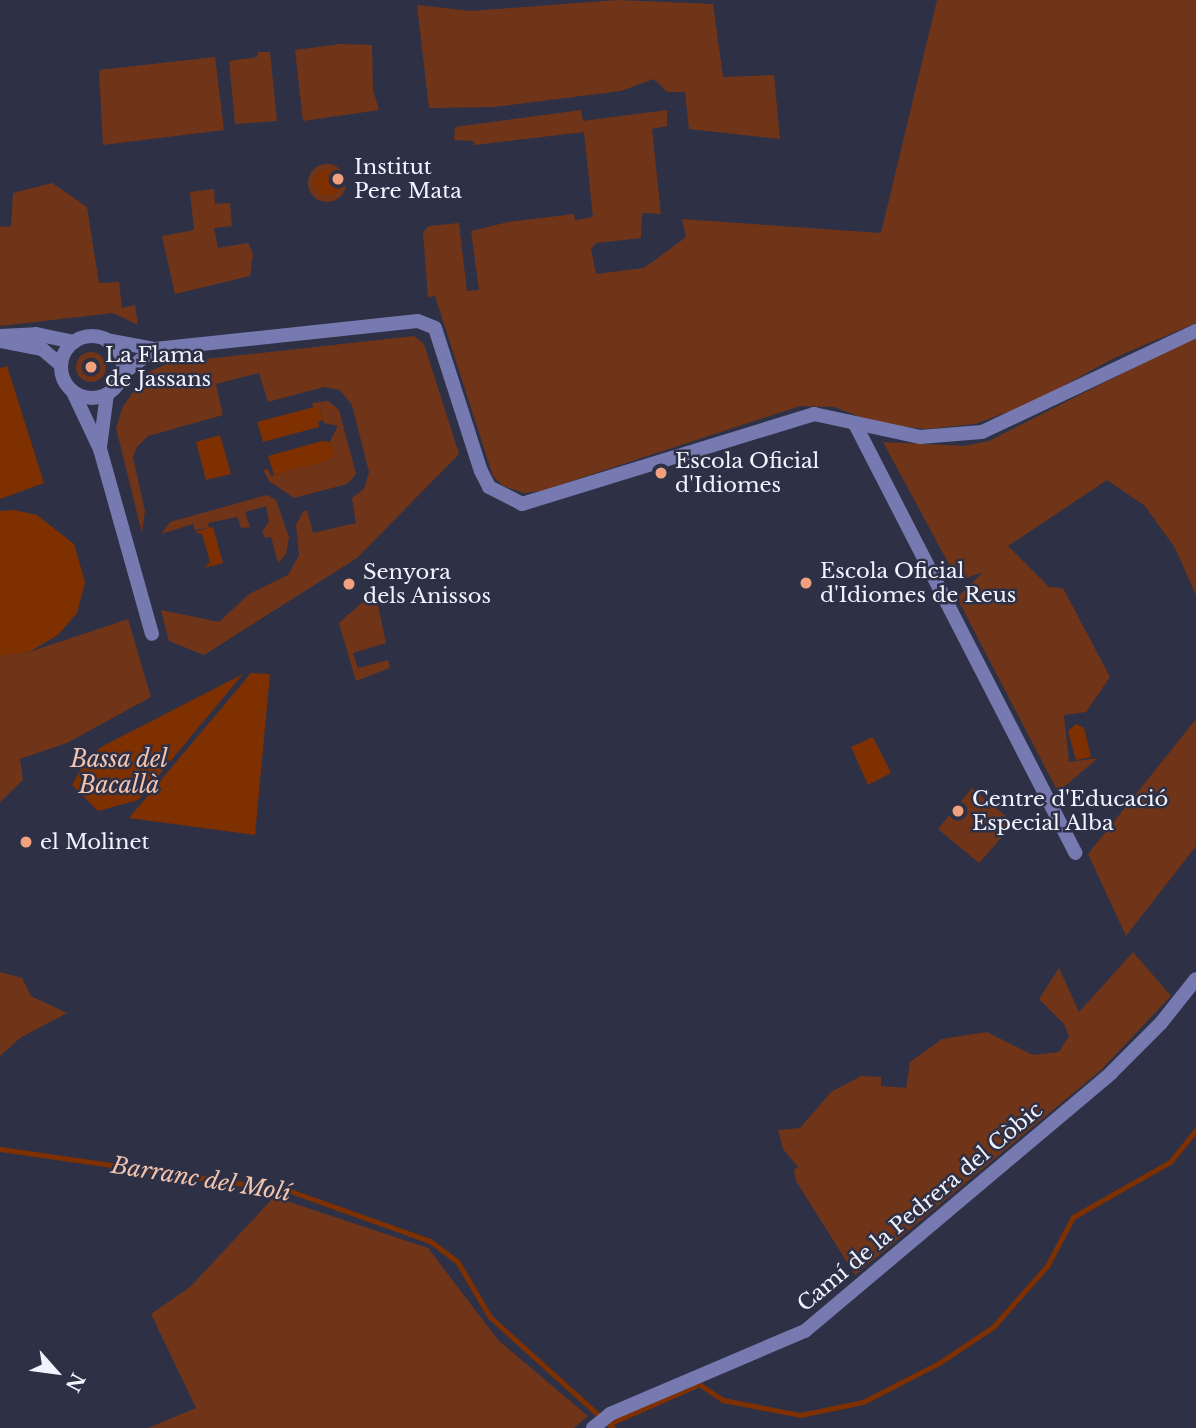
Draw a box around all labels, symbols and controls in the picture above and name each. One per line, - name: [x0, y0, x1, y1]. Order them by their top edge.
- place label: Institut Pere Mata: [354, 154, 462, 204]
- marker: Institut Pere Mata: [328, 169, 348, 189]
- place label: La Flama de Jassans: [105, 342, 211, 392]
- marker: La Flama de Jassans: [83, 359, 99, 375]
- place label: Escola Oficial d'Idiomes: [675, 448, 820, 498]
- marker: Escola Oficial d'Idiomes: [653, 465, 669, 481]
- place label: Escola Oficial d'Idiomes de Reus: [820, 558, 1016, 608]
- place label: Senyora dels Anissos: [363, 559, 492, 609]
- marker: Escola Oficial d'Idiomes de Reus: [798, 575, 814, 591]
- marker: Senyora dels Anissos: [341, 576, 357, 592]
- water label: Bassa del Bacallà: [70, 745, 168, 799]
- place label: Centre d'Educació Especial Alba: [972, 786, 1168, 836]
- marker: Centre d'Educació Especial Alba: [950, 803, 966, 819]
- place label: el Molinet: [40, 829, 149, 855]
- marker: el Molinet: [18, 834, 34, 850]
- street label: Camí de la Pedrera del Còbic: [792, 1097, 1048, 1317]
- water label: Barranc del Molí: [109, 1151, 293, 1207]
- north arrow: [21, 1337, 91, 1407]
- text: N: [61, 1369, 89, 1395]

